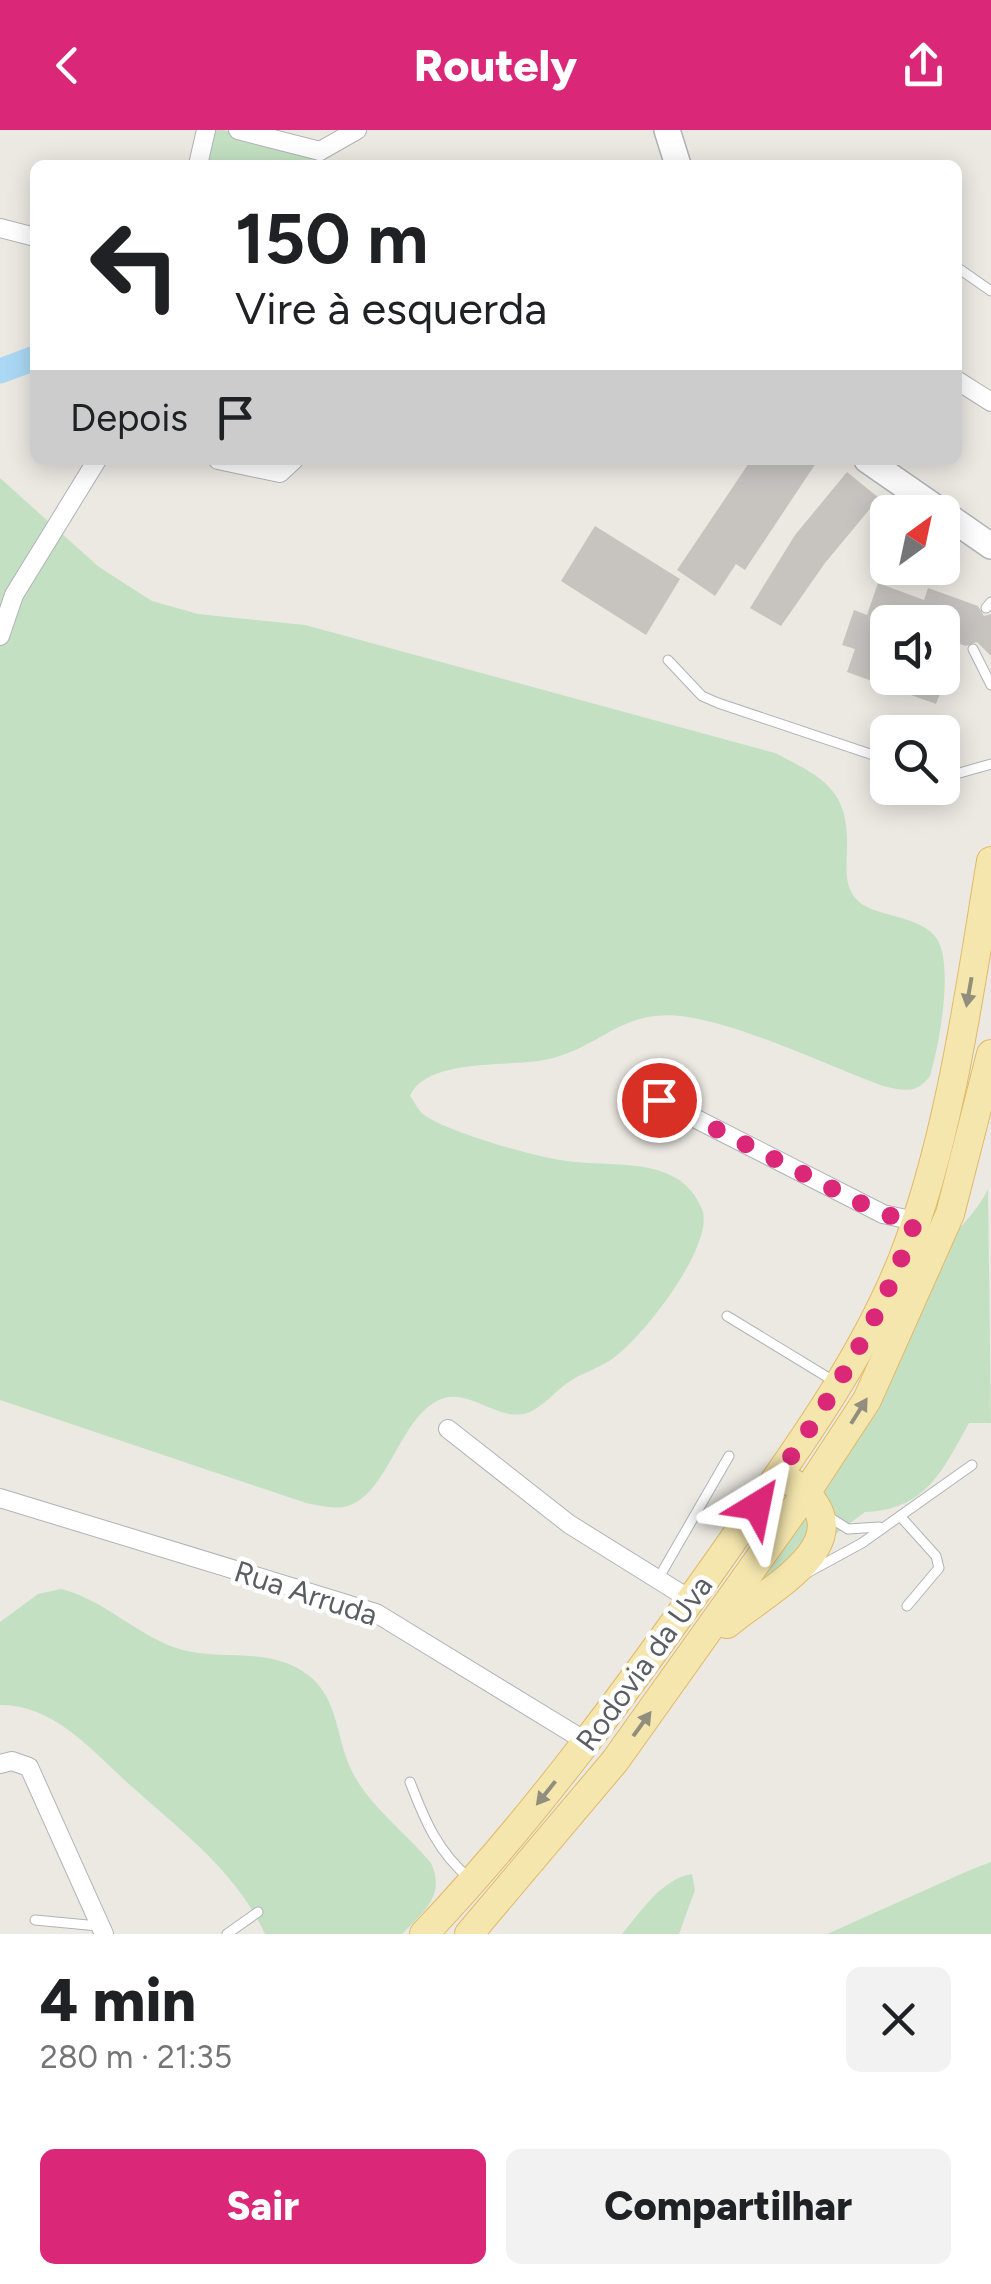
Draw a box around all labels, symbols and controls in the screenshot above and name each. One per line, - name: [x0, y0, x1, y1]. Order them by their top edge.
- icon: back: [40, 38, 95, 93]
- text: Routely: [414, 38, 577, 92]
- icon: share: [896, 38, 951, 93]
- text: 150 m: [235, 196, 428, 281]
- icon: left: [70, 200, 200, 330]
- text: Vire à esquerda: [235, 281, 547, 335]
- icon: arrive: [208, 390, 263, 445]
- text: Depois: [70, 395, 188, 441]
- north arrow: [870, 495, 960, 585]
- map controls: [870, 495, 960, 805]
- button: sound: [870, 605, 960, 695]
- button: search: [870, 715, 960, 805]
- one-way arrow: [961, 976, 976, 1008]
- pin: [617, 1058, 702, 1143]
- icon: arrive: [632, 1073, 687, 1128]
- one-way arrow: [850, 1397, 868, 1425]
- position arrow: [705, 1454, 809, 1558]
- street label: Rua Arruda: [230, 1552, 382, 1634]
- street label: Rodovia da Uva: [568, 1568, 720, 1758]
- one-way arrow: [632, 1711, 651, 1737]
- one-way arrow: [536, 1781, 557, 1806]
- text: 4 min: [40, 1964, 196, 2036]
- button: close: [846, 1967, 951, 2072]
- text: 280 m · 21:35: [40, 2038, 232, 2076]
- button: Sair: [40, 2149, 486, 2264]
- button: Compartilhar: [506, 2149, 951, 2264]

